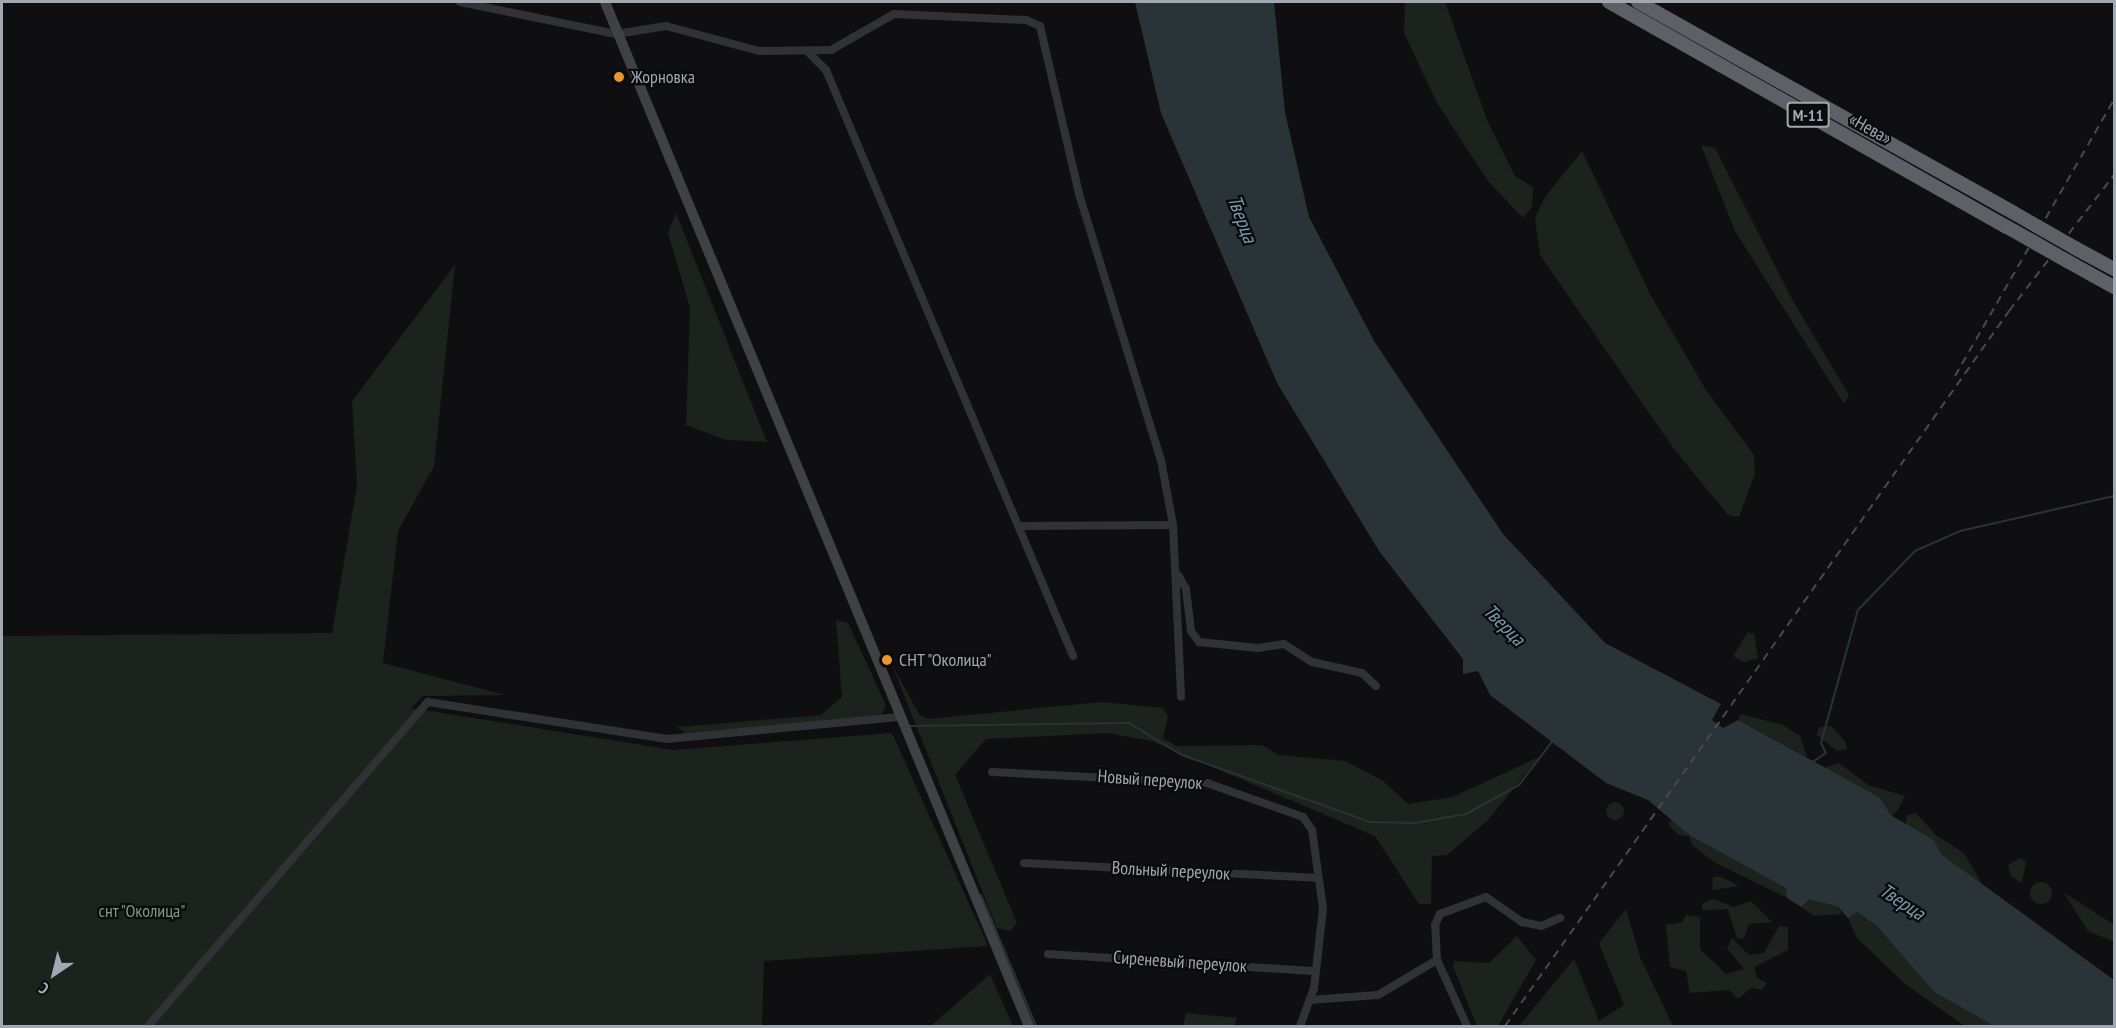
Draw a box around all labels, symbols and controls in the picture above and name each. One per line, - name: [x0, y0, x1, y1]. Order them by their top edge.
- place label: Жорновка: [631, 66, 695, 88]
- marker: Жорновка: [612, 70, 626, 84]
- road number: М-11: [1786, 102, 1830, 128]
- street label: «Нева»: [1845, 109, 1895, 149]
- water label: Тверца: [1222, 192, 1262, 246]
- water label: Тверца: [1478, 599, 1530, 651]
- place label: СНТ "Околица": [899, 649, 993, 671]
- marker: СНТ "Околица": [880, 653, 894, 667]
- street label: Новый переулок: [1097, 766, 1203, 794]
- street label: Вольный переулок: [1111, 857, 1231, 885]
- water label: Тверца: [1875, 879, 1929, 925]
- park label: снт "Околица": [98, 900, 186, 922]
- north arrow: [24, 944, 84, 1004]
- street label: Сиреневый переулок: [1112, 947, 1248, 977]
- text: С: [35, 978, 52, 999]

